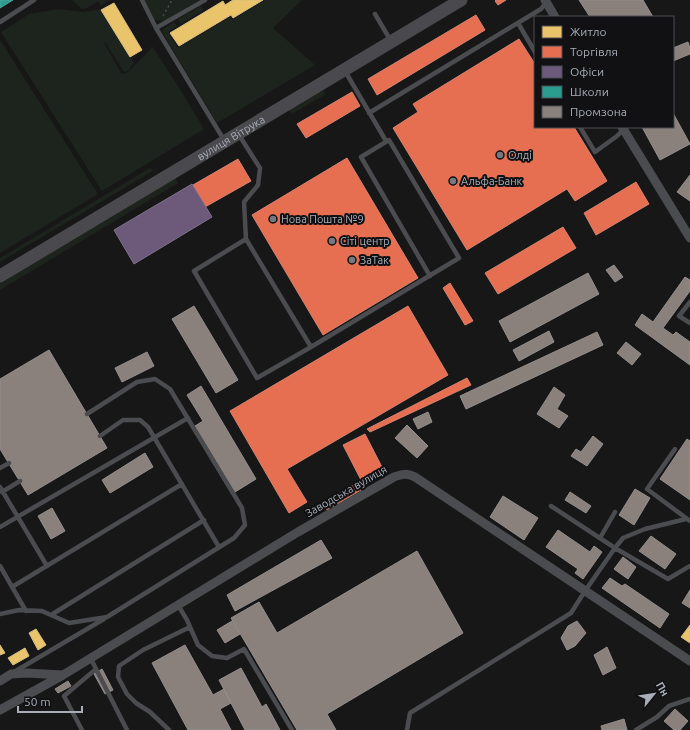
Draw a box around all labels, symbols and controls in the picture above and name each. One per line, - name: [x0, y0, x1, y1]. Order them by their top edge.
- legend: [534, 16, 674, 128]
- text: Житло: [570, 25, 607, 38]
- text: Торгівля: [570, 45, 618, 58]
- text: Офіси: [570, 65, 604, 78]
- text: Школи: [570, 85, 609, 98]
- text: Промзона: [570, 105, 627, 118]
- street label: вулиця Вітрука: [195, 113, 267, 163]
- place label: Олді: [508, 149, 532, 161]
- marker: Олді: [495, 150, 505, 160]
- place label: Альфа-Банк: [461, 175, 523, 187]
- marker: Альфа-Банк: [448, 176, 458, 186]
- place label: Нова Пошта №9: [281, 213, 364, 225]
- marker: Нова Пошта №9: [268, 214, 278, 224]
- place label: Сіті центр: [340, 235, 390, 247]
- marker: Сіті центр: [327, 236, 337, 246]
- place label: ЗаТак: [360, 254, 389, 266]
- marker: ЗаТак: [347, 255, 357, 265]
- street label: Заводська вулиця: [303, 463, 389, 519]
- north arrow: [634, 674, 674, 714]
- text: Пн: [654, 680, 671, 698]
- scale bar: [18, 688, 82, 714]
- text: 50 m: [24, 695, 51, 708]

